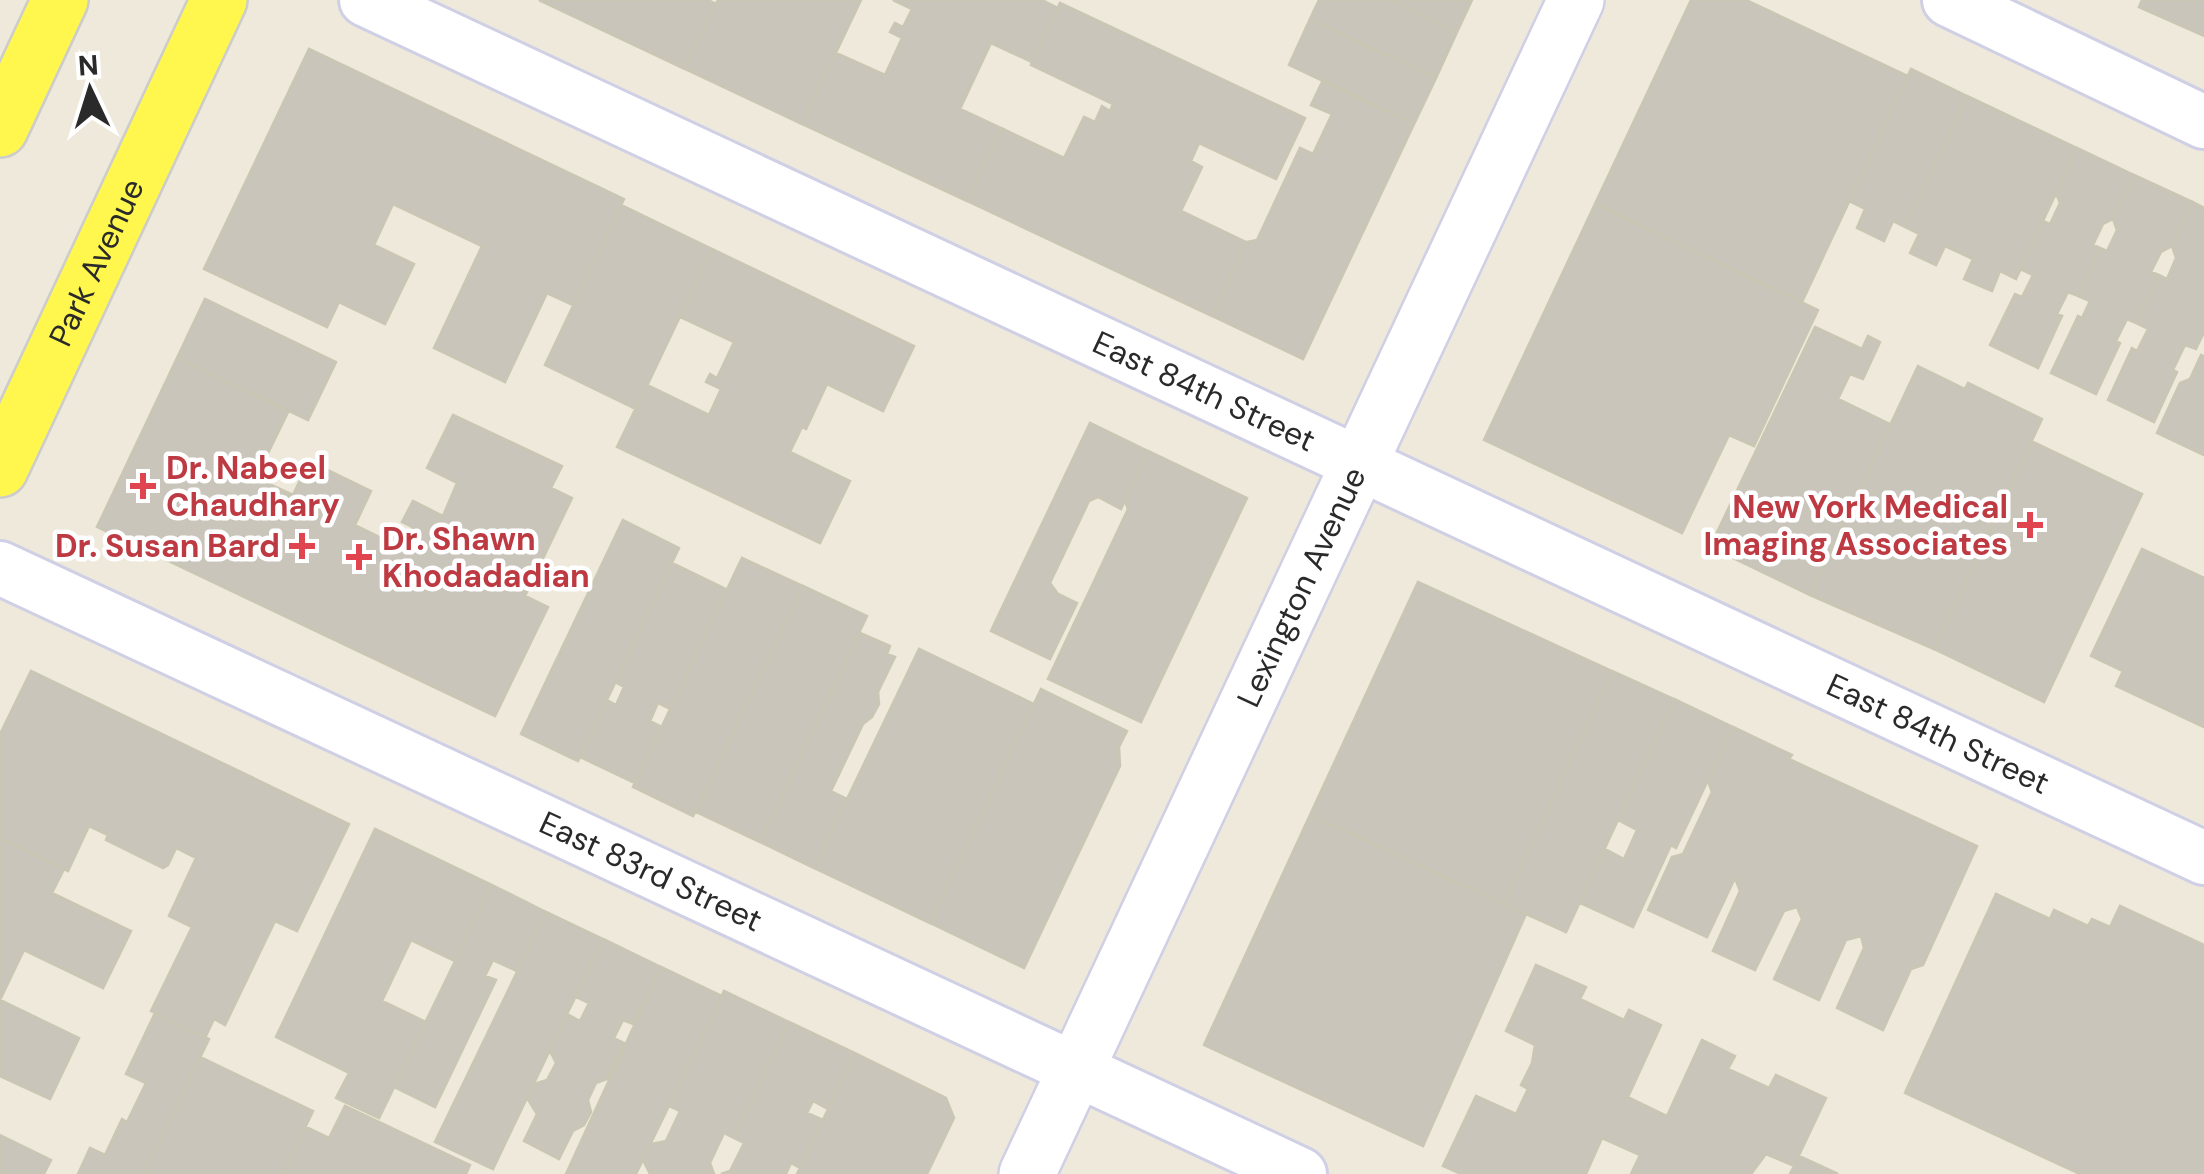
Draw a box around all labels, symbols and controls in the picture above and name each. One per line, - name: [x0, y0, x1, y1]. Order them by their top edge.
- north arrow: [40, 40, 140, 140]
- text: N: [77, 46, 100, 85]
- street label: Park Avenue: [39, 172, 154, 353]
- street label: East 84th Street: [1086, 321, 1322, 461]
- place label: Dr. Nabeel Chaudhary: [166, 447, 340, 526]
- street label: Lexington Avenue: [1227, 460, 1376, 714]
- marker: Dr. Nabeel Chaudhary: [130, 473, 156, 499]
- place label: New York Medical Imaging Associates: [1704, 486, 2008, 565]
- marker: New York Medical Imaging Associates: [2017, 512, 2043, 538]
- place label: Dr. Shawn Khodadadian: [382, 518, 590, 597]
- place label: Dr. Susan Bard: [55, 525, 280, 567]
- marker: Dr. Susan Bard: [289, 533, 315, 559]
- marker: Dr. Shawn Khodadadian: [346, 544, 372, 570]
- street label: East 84th Street: [1820, 664, 2056, 804]
- street label: East 83rd Street: [533, 801, 769, 941]

